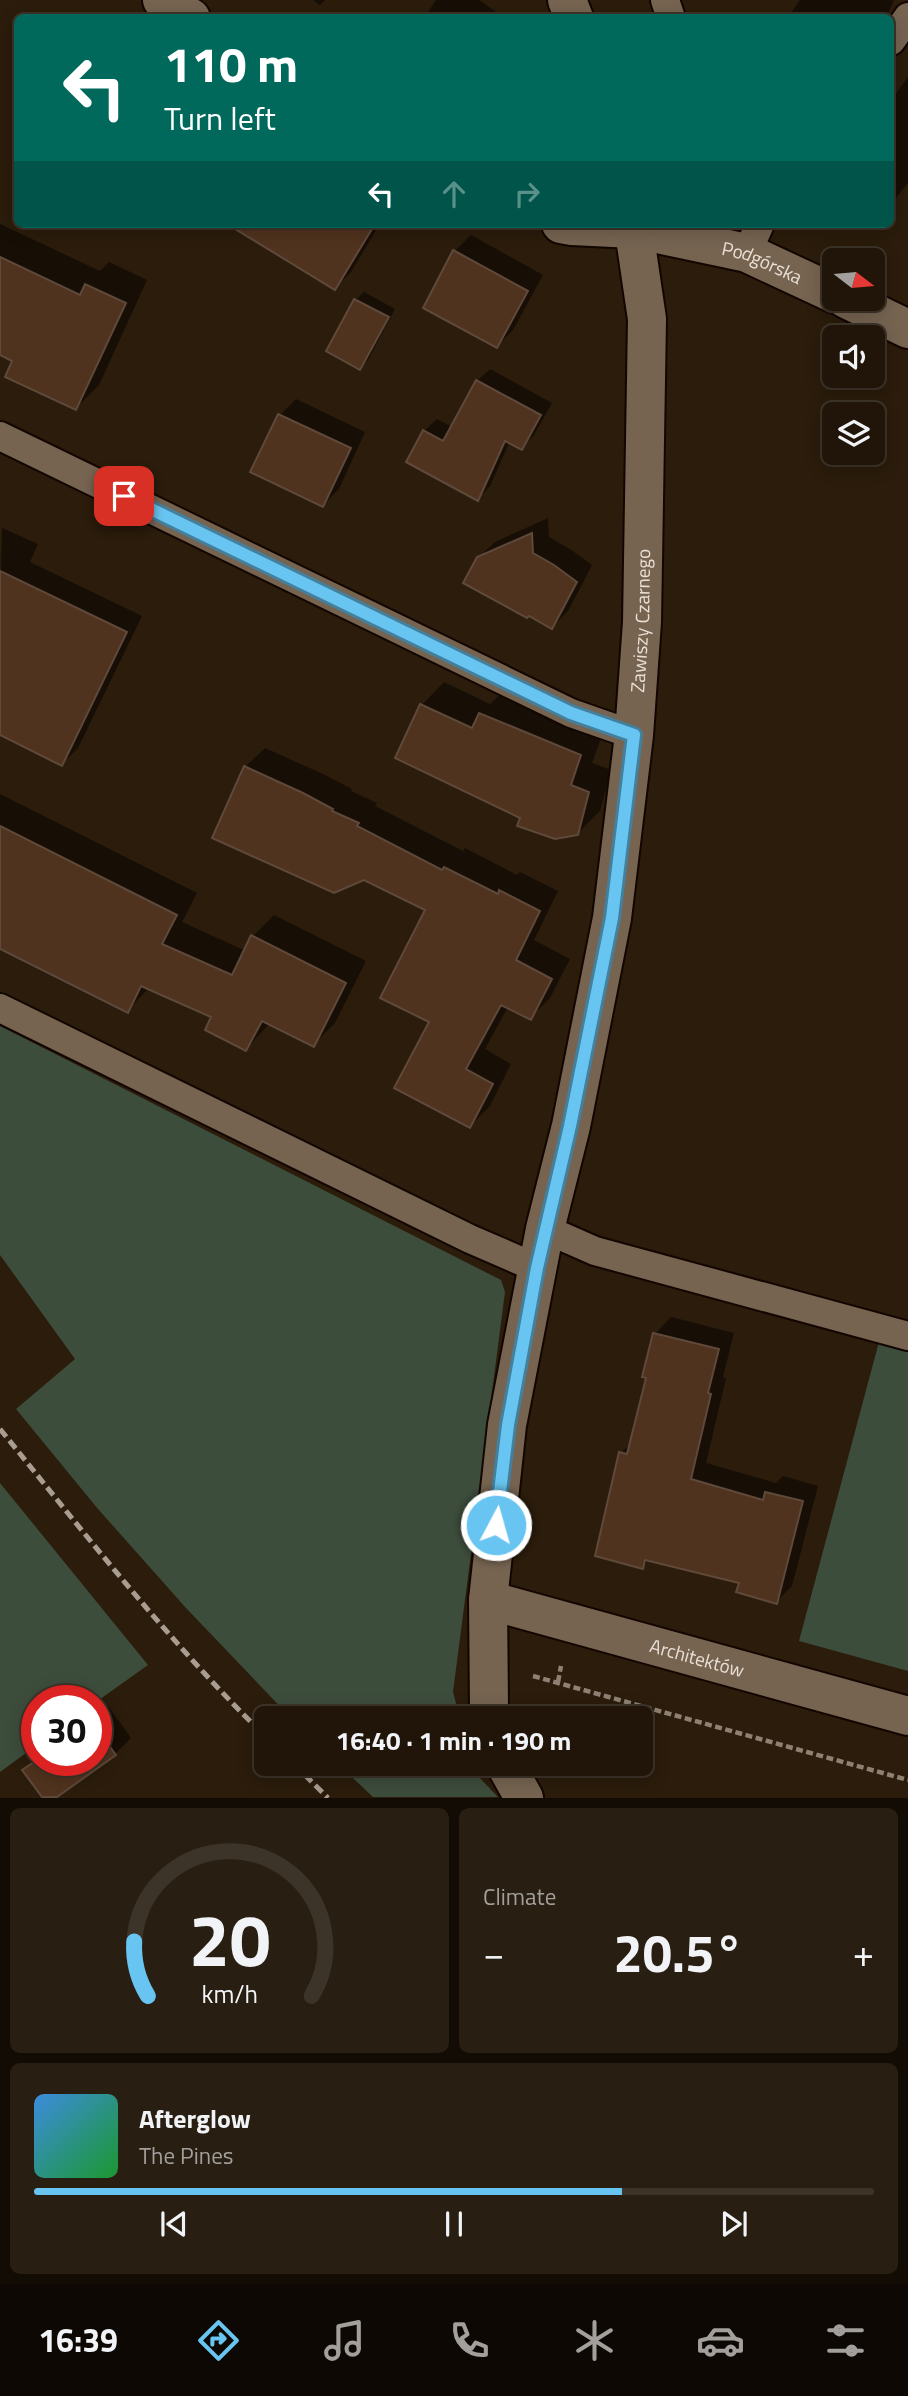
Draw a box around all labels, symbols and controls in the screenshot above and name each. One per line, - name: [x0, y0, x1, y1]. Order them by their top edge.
- text: 110 m: [164, 26, 298, 101]
- icon: left: [49, 42, 140, 133]
- text: Turn left: [164, 94, 276, 142]
- icon: left: [362, 175, 400, 213]
- icon: ahead: [435, 175, 473, 213]
- icon: right: [508, 175, 546, 213]
- street label: Podgórska: [719, 233, 808, 291]
- north arrow: [822, 248, 886, 312]
- map controls: [822, 248, 885, 465]
- button: sound: [822, 325, 885, 388]
- button: layers: [822, 402, 885, 465]
- pin: [94, 466, 154, 526]
- icon: arrive: [105, 477, 143, 515]
- street label: Zawiszy Czarnego: [622, 548, 657, 694]
- position arrow: [459, 1488, 533, 1562]
- street label: Architektów: [647, 1630, 748, 1684]
- speed limit sign: 30: [21, 1685, 112, 1776]
- text: 16:40 · 1 min · 190 m: [336, 1721, 571, 1760]
- text: Climate: [483, 1879, 556, 1914]
- text: 20: [189, 1885, 270, 1995]
- text: 20.5°: [614, 1913, 743, 1992]
- text: −: [483, 1924, 504, 1982]
- text: +: [853, 1924, 874, 1982]
- text: km/h: [201, 1975, 258, 2013]
- text: Afterglow: [139, 2099, 251, 2138]
- text: The Pines: [139, 2138, 233, 2173]
- icon: previous: [155, 2205, 193, 2243]
- icon: pause: [435, 2205, 473, 2243]
- icon: next: [715, 2205, 753, 2243]
- text: 16:39: [38, 2316, 118, 2364]
- icon: directions: [194, 2316, 243, 2365]
- icon: music: [320, 2316, 369, 2365]
- icon: phone: [445, 2316, 494, 2365]
- icon: climate: [570, 2316, 619, 2365]
- icon: car: [696, 2316, 745, 2365]
- icon: filters: [821, 2316, 870, 2365]

